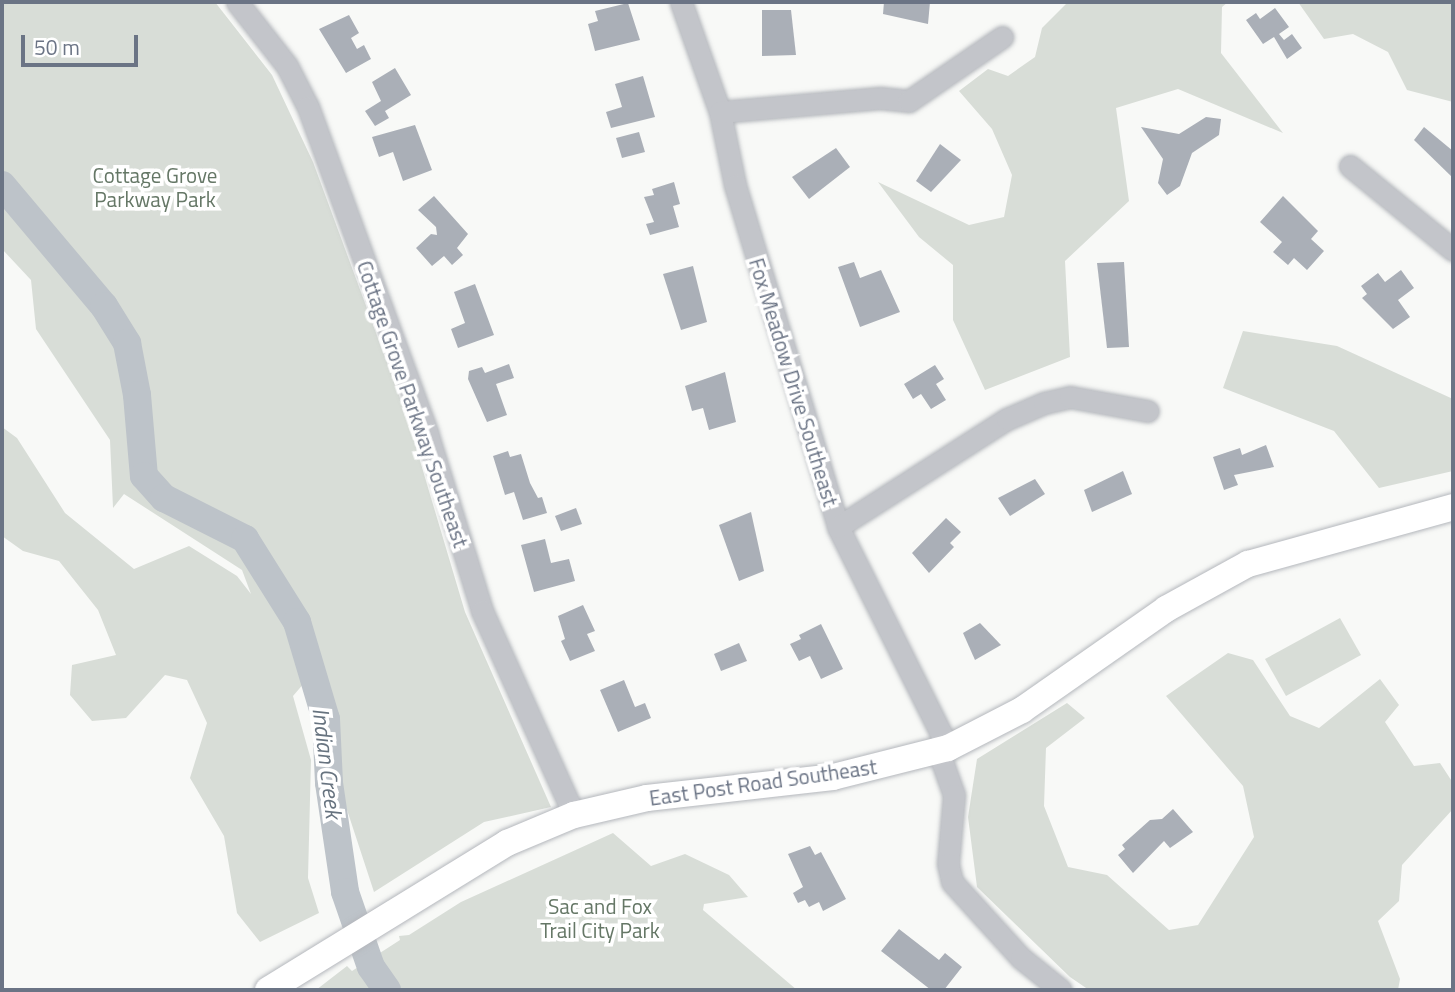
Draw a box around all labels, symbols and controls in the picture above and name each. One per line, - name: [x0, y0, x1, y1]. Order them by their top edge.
- scale bar: [24, 21, 142, 65]
- text: 50 m: [34, 31, 80, 63]
- park label: Cottage Grove Parkway Park: [93, 162, 217, 212]
- street label: Fox Meadow Drive Southeast: [744, 255, 844, 509]
- street label: Cottage Grove Parkway Southeast: [352, 257, 474, 551]
- water label: Indian Creek: [307, 706, 347, 820]
- street label: East Post Road Southeast: [648, 754, 878, 810]
- park label: Sac and Fox Trail City Park: [540, 893, 660, 943]

